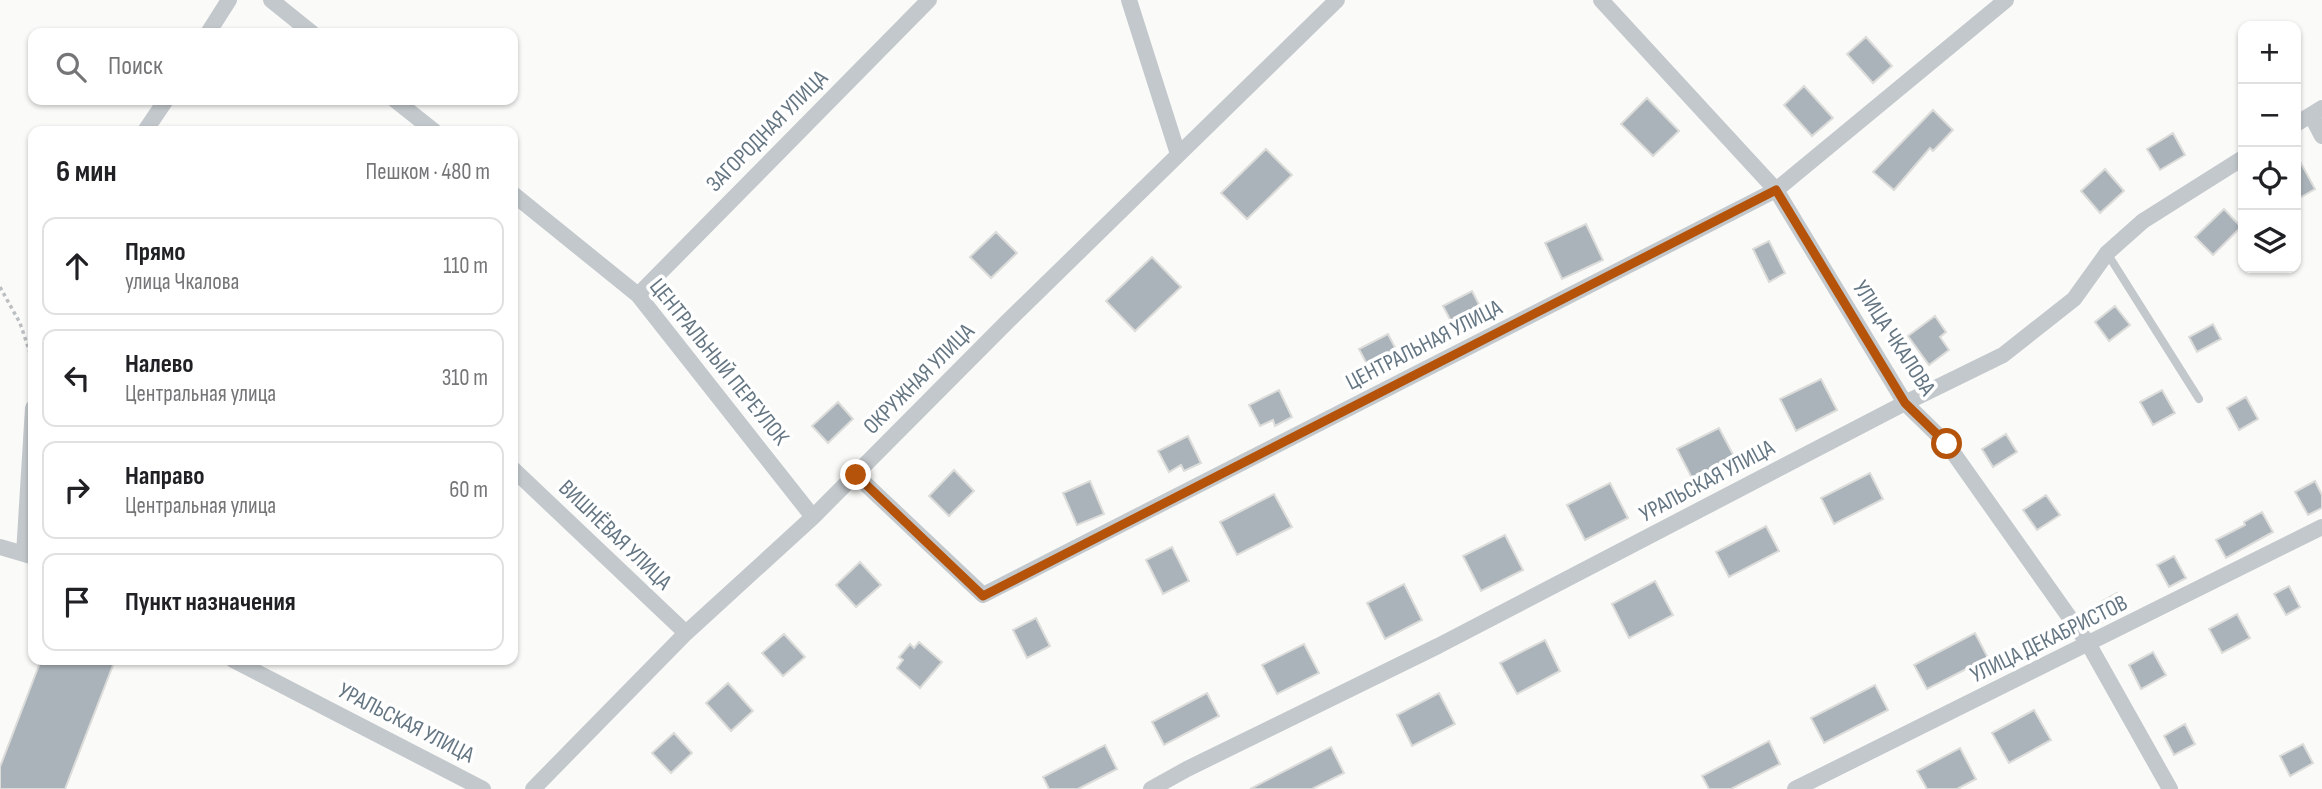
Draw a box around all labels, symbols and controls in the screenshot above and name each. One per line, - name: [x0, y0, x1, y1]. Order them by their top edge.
- map controls: [2238, 21, 2301, 273]
- button: +: [2238, 21, 2301, 84]
- search box: [28, 28, 518, 105]
- icon: search: [52, 48, 90, 86]
- text: Поиск: [108, 51, 163, 82]
- street label: ЗАГОРОДНАЯ УЛИЦА: [700, 64, 834, 198]
- button: −: [2238, 84, 2301, 147]
- button: locate: [2238, 147, 2301, 210]
- text: 6 мин: [56, 154, 117, 190]
- text: Пешком · 480 m: [366, 158, 490, 186]
- button: layers: [2238, 210, 2301, 273]
- text: Прямо: [125, 237, 186, 268]
- icon: ahead: [58, 247, 96, 285]
- text: 110 m: [443, 252, 488, 280]
- text: улица Чкалова: [125, 268, 239, 296]
- street label: ЦЕНТРАЛЬНЫЙ ПЕРЕУЛОК: [643, 273, 795, 451]
- street label: УЛИЦА ЧКАЛОВА: [1846, 275, 1942, 401]
- street label: ЦЕНТРАЛЬНАЯ УЛИЦА: [1341, 294, 1507, 396]
- street label: ОКРУЖНАЯ УЛИЦА: [858, 318, 980, 440]
- text: Налево: [125, 349, 194, 380]
- icon: left: [58, 359, 96, 397]
- text: 310 m: [442, 364, 488, 392]
- text: Центральная улица: [125, 380, 276, 408]
- route start: [1931, 428, 1962, 459]
- street label: УРАЛЬСКАЯ УЛИЦА: [1635, 434, 1779, 528]
- route end: [840, 459, 871, 490]
- text: Направо: [125, 461, 204, 492]
- icon: right: [58, 471, 96, 509]
- street label: ВИШНЁВАЯ УЛИЦА: [553, 474, 678, 596]
- text: 60 m: [449, 476, 488, 504]
- text: Центральная улица: [125, 492, 276, 520]
- icon: arrive: [58, 583, 96, 621]
- text: Пункт назначения: [125, 587, 296, 618]
- street label: УЛИЦА ДЕКАБРИСТОВ: [1966, 589, 2132, 689]
- street label: УРАЛЬСКАЯ УЛИЦА: [333, 677, 479, 769]

